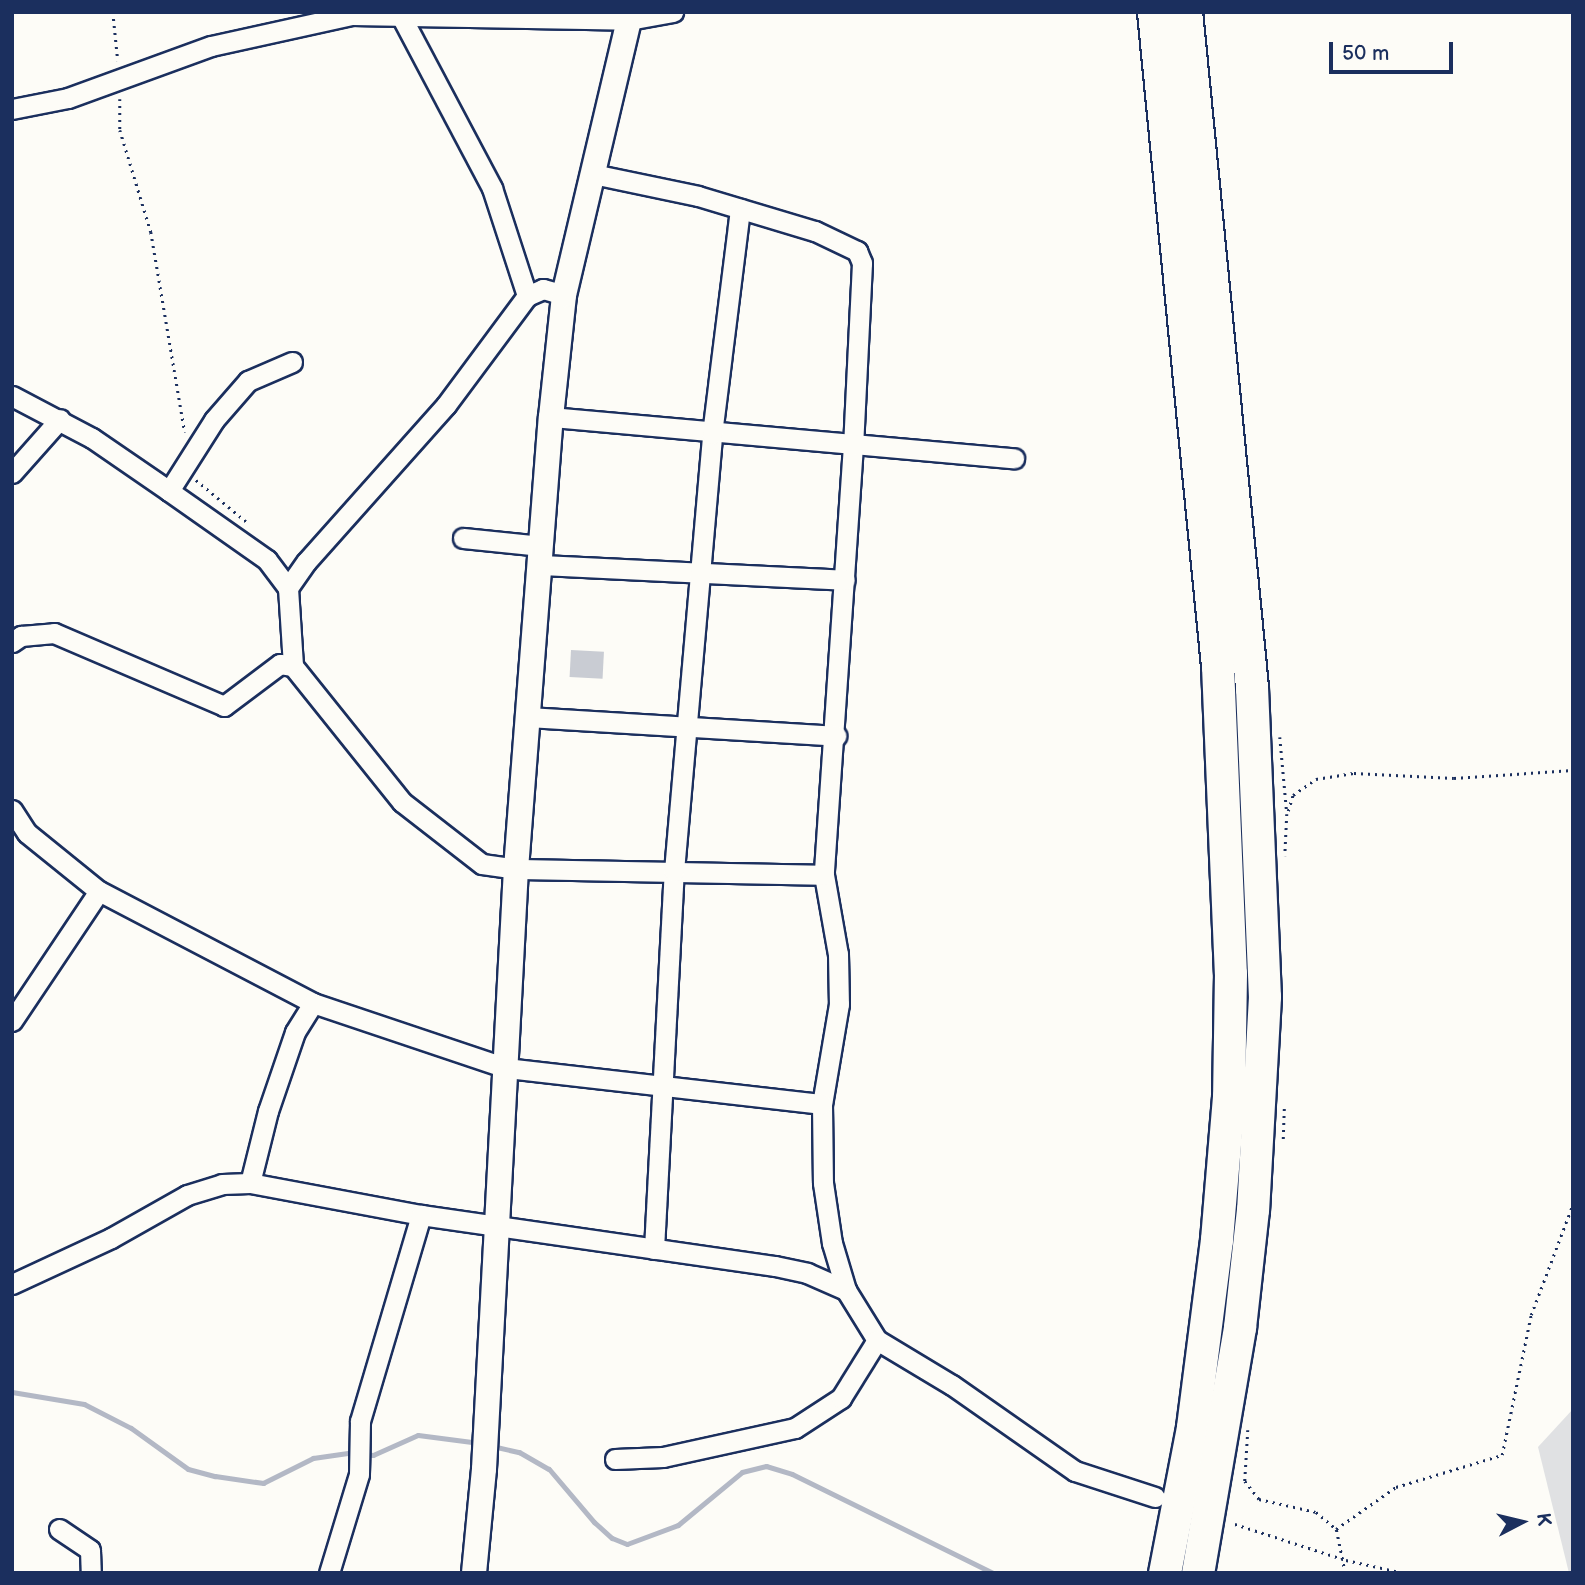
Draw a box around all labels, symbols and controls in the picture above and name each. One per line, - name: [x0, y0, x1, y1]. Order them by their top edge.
- scale bar: [1333, 28, 1457, 72]
- text: 50 m: [1342, 41, 1389, 66]
- north arrow: [1487, 1487, 1557, 1557]
- text: K: [1531, 1512, 1556, 1527]

